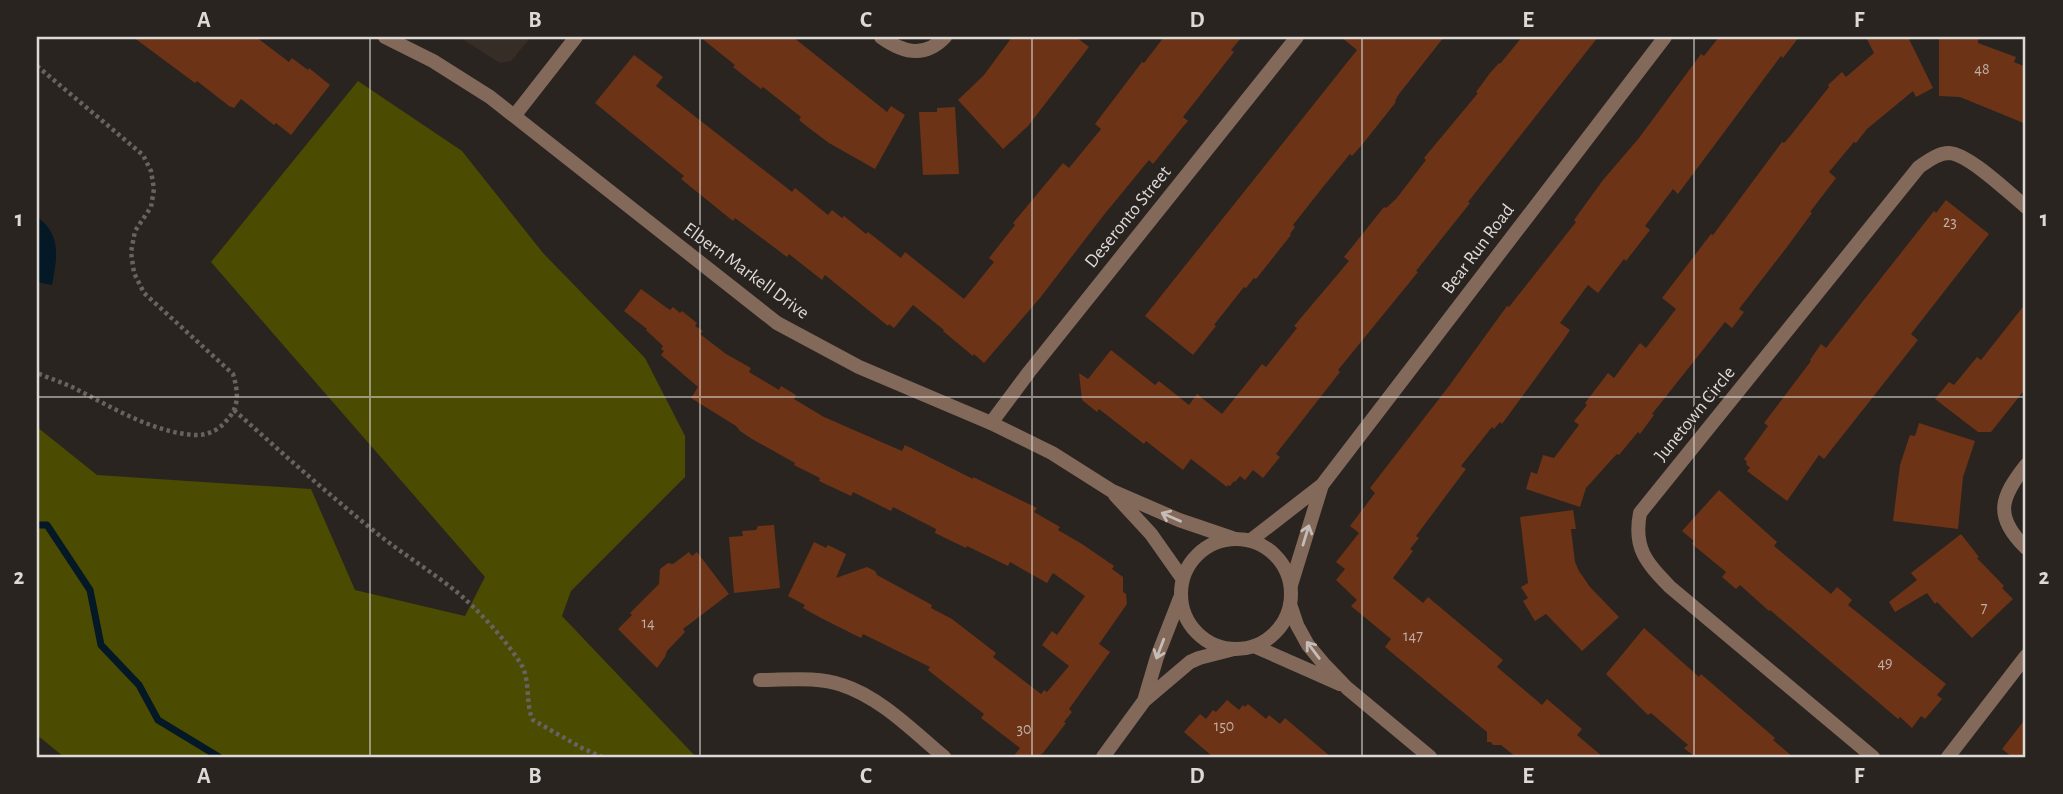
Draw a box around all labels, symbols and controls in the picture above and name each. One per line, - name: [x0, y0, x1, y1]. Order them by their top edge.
- text: A: [197, 9, 211, 32]
- text: B: [528, 9, 542, 32]
- text: C: [860, 9, 872, 32]
- text: D: [1189, 9, 1205, 32]
- text: E: [1522, 9, 1534, 32]
- text: F: [1854, 9, 1865, 32]
- house number: 48: [1974, 61, 1990, 77]
- street label: Deseronto Street: [1081, 162, 1175, 272]
- street label: Bear Run Road: [1438, 200, 1518, 297]
- text: 1: [15, 208, 23, 231]
- text: 1: [2040, 208, 2048, 231]
- house number: 23: [1943, 214, 1957, 230]
- street label: Elbern Markell Drive: [680, 219, 812, 323]
- street label: Junetown Circle: [1651, 363, 1739, 465]
- one-way arrow: [1161, 509, 1182, 522]
- one-way arrow: [1301, 525, 1313, 547]
- text: 2: [14, 566, 25, 589]
- text: 2: [2039, 566, 2050, 589]
- house number: 7: [1981, 600, 1988, 616]
- house number: 14: [641, 615, 655, 631]
- house number: 147: [1403, 628, 1423, 644]
- one-way arrow: [1153, 638, 1166, 659]
- one-way arrow: [1305, 641, 1320, 660]
- house number: 49: [1877, 655, 1893, 671]
- house number: 150: [1214, 718, 1234, 734]
- house number: 30: [1016, 721, 1032, 737]
- text: A: [197, 765, 211, 788]
- text: B: [528, 765, 542, 788]
- text: C: [860, 765, 872, 788]
- text: D: [1189, 765, 1205, 788]
- text: E: [1522, 765, 1534, 788]
- text: F: [1854, 765, 1865, 788]

